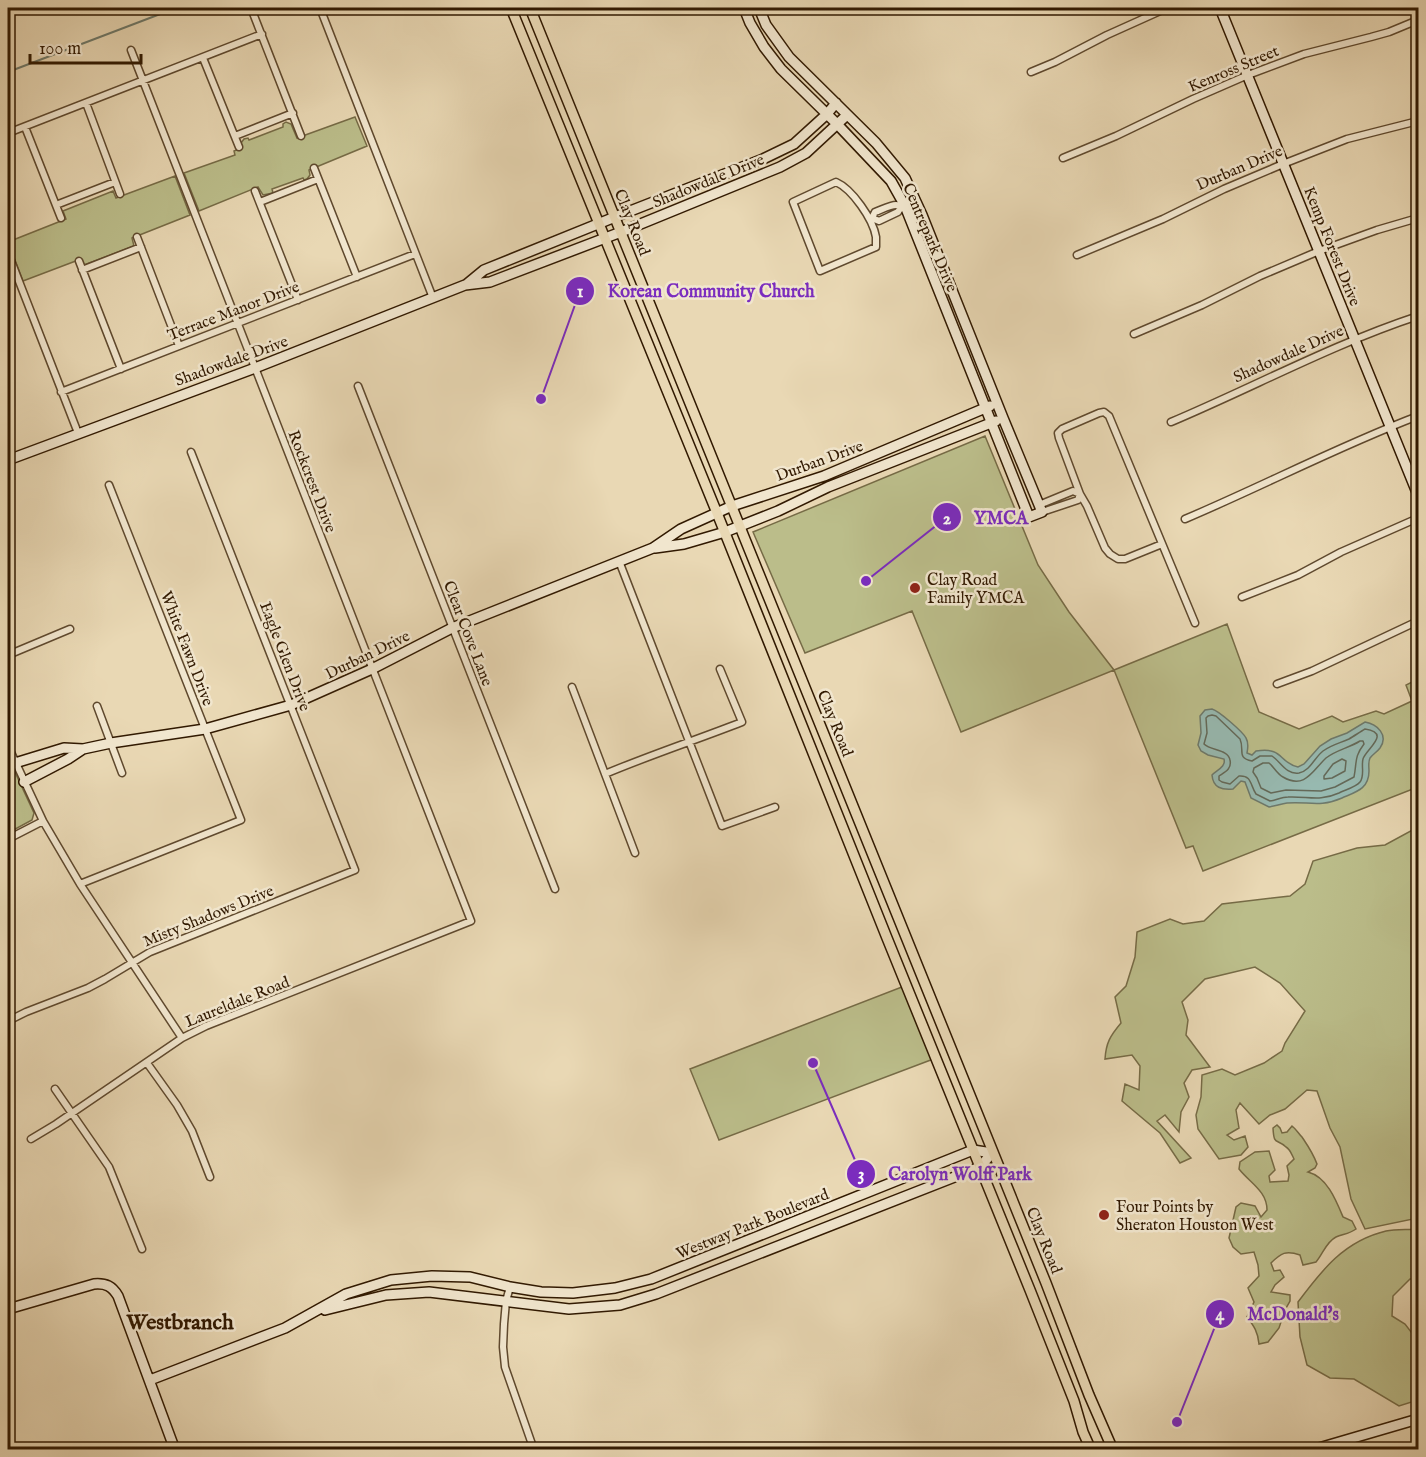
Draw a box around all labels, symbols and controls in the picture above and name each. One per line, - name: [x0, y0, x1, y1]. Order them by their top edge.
- scale bar: [30, 27, 141, 65]
- text: 100 m: [39, 38, 81, 61]
- street label: Kenross Street: [1185, 42, 1283, 98]
- street label: Durban Drive: [1194, 142, 1286, 196]
- street label: Shadowdale Drive: [650, 150, 768, 213]
- street label: Centrepark Drive: [897, 180, 961, 295]
- street label: Kemp Forest Drive: [1298, 184, 1364, 309]
- street label: Clay Road: [609, 187, 654, 259]
- callout: Korean Community Church: [565, 273, 826, 309]
- street label: Terrace Manor Drive: [165, 278, 302, 346]
- text: 1: [577, 281, 584, 304]
- text: Korean Community Church: [607, 281, 815, 304]
- street label: Shadowdale Drive: [1230, 322, 1347, 388]
- street label: Shadowdale Drive: [172, 332, 291, 392]
- street label: Rockcrest Drive: [282, 428, 340, 536]
- street label: Durban Drive: [773, 437, 866, 487]
- callout: YMCA: [932, 499, 1040, 535]
- text: 2: [943, 508, 952, 531]
- text: YMCA: [974, 508, 1029, 531]
- place label: Clay Road Family YMCA: [927, 571, 1025, 609]
- street label: Clear Cove Lane: [438, 578, 496, 689]
- marker: Clay Road Family YMCA: [908, 581, 922, 595]
- street label: White Fawn Drive: [155, 588, 217, 709]
- street label: Eagle Glen Drive: [254, 599, 314, 714]
- street label: Durban Drive: [322, 627, 413, 685]
- street label: Clay Road: [812, 688, 857, 760]
- street label: Misty Shadows Drive: [140, 881, 277, 952]
- street label: Laureldale Road: [183, 973, 293, 1033]
- callout: Carolyn Wolff Park: [846, 1156, 1044, 1192]
- text: 3: [858, 1164, 864, 1187]
- text: Carolyn Wolff Park: [888, 1164, 1033, 1187]
- street label: Westway Park Boulevard: [673, 1185, 832, 1265]
- place label: Four Points by Sheraton Houston West: [1116, 1198, 1274, 1236]
- street label: Clay Road: [1021, 1205, 1066, 1277]
- marker: Four Points by Sheraton Houston West: [1097, 1208, 1111, 1222]
- callout: McDonald's: [1205, 1296, 1350, 1332]
- text: 4: [1216, 1304, 1226, 1327]
- text: McDonald's: [1247, 1304, 1339, 1327]
- district label: Westbranch: [125, 1309, 234, 1337]

